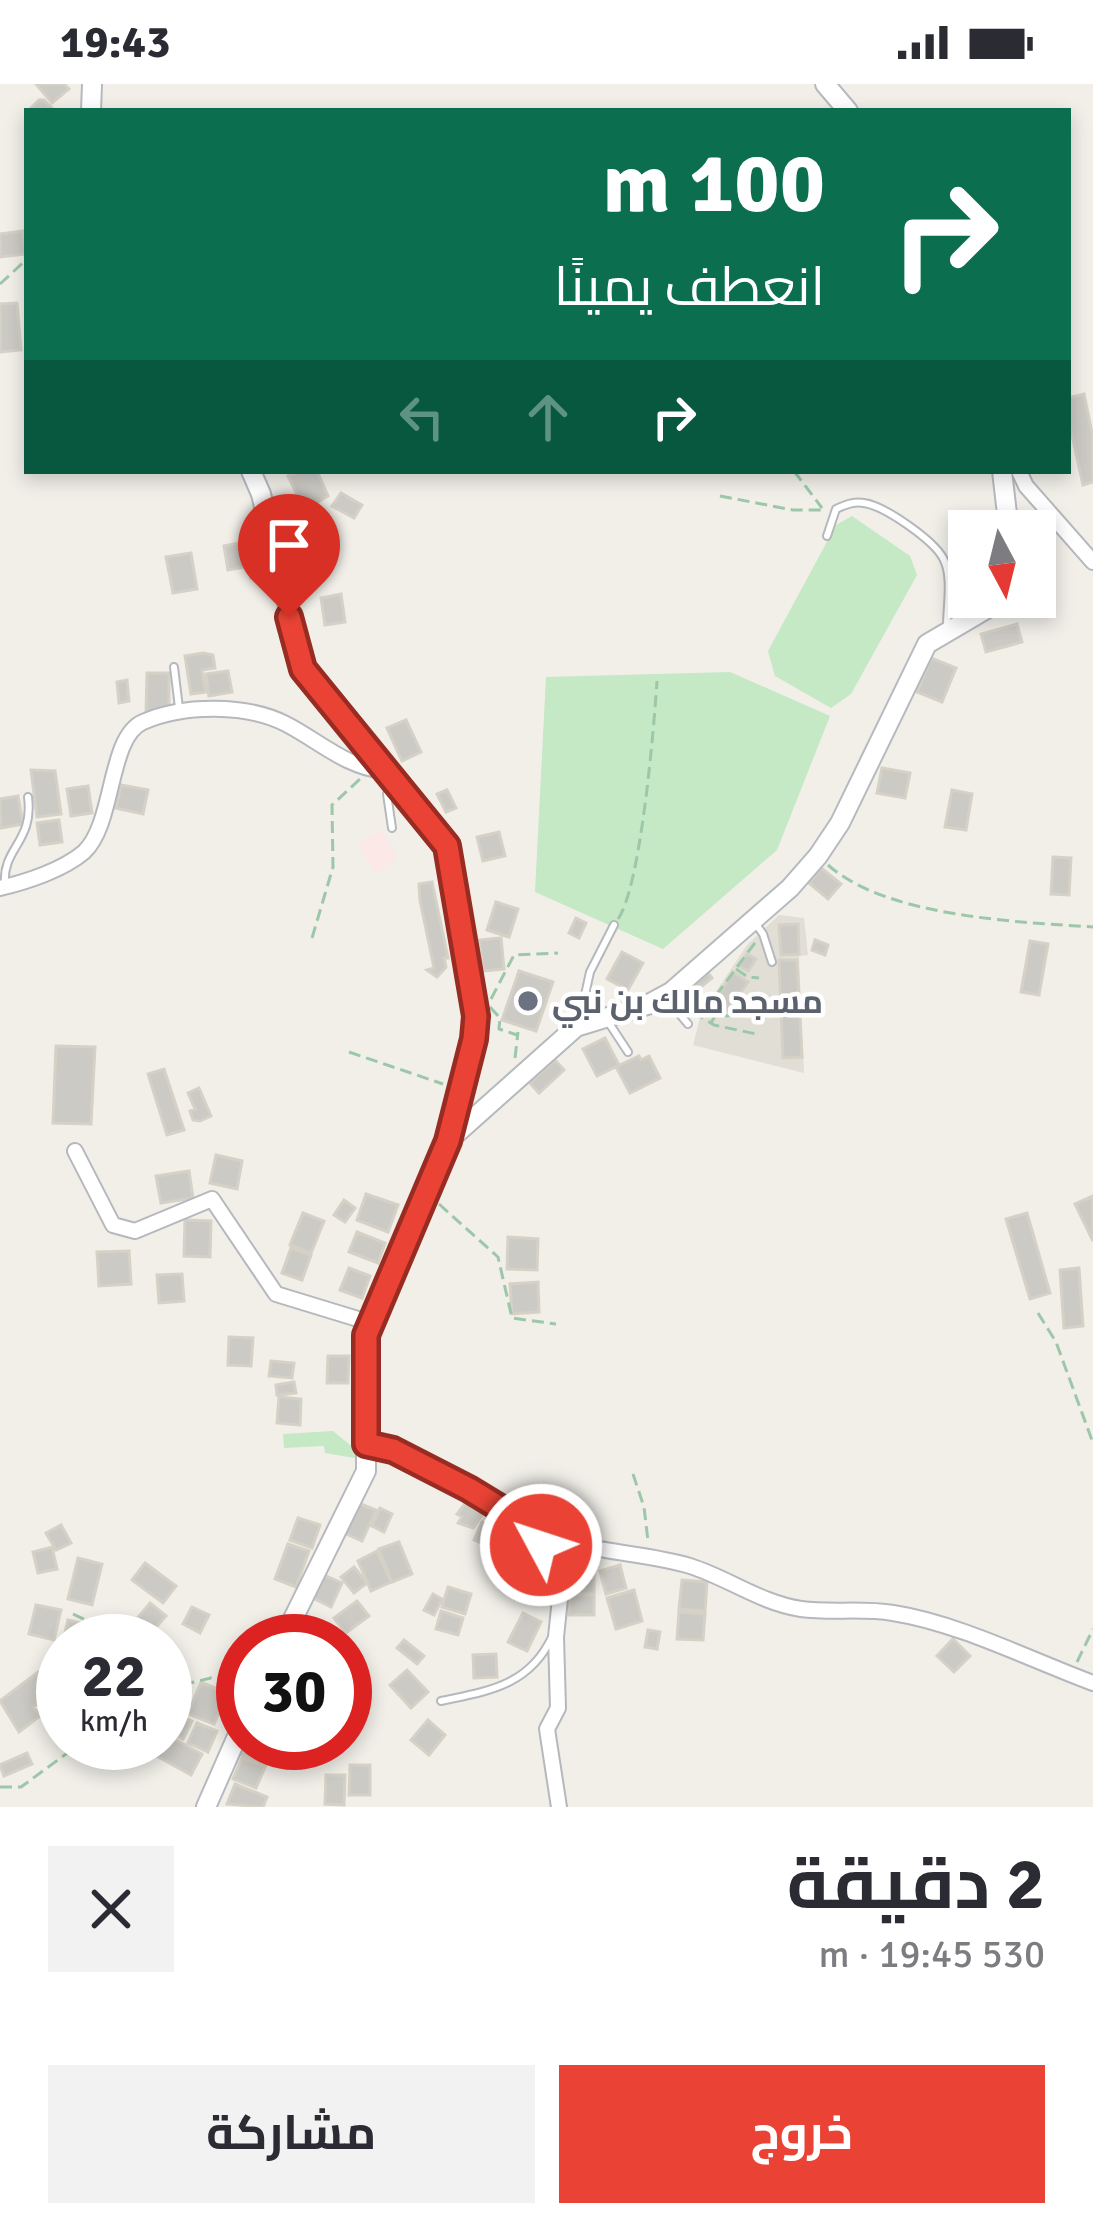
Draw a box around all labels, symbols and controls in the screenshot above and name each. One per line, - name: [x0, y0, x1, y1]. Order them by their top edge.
- text: 19:43: [60, 15, 170, 70]
- text: 100 m: [603, 132, 825, 236]
- icon: right: [867, 156, 1023, 312]
- text: انعطف يمينًا: [554, 254, 825, 321]
- icon: left: [389, 384, 455, 450]
- icon: ahead: [515, 384, 581, 450]
- icon: right: [641, 384, 707, 450]
- pin: [238, 494, 340, 617]
- north arrow: [948, 510, 1056, 618]
- map controls: [948, 510, 1056, 618]
- icon: arrive: [256, 512, 322, 578]
- place label: مسجد مالك بن نبي: [552, 982, 823, 1028]
- marker: مسجد مالك بن نبي: [515, 988, 541, 1014]
- position arrow: [478, 1482, 604, 1608]
- speed limit sign: 30: [216, 1614, 372, 1770]
- text: 22: [82, 1640, 146, 1714]
- text: km/h: [80, 1703, 148, 1740]
- text: 2 دقيقة: [787, 1840, 1045, 1929]
- button: close: [48, 1846, 174, 1972]
- text: 530 m · 19:45: [818, 1930, 1045, 1978]
- button: مشاركة: [48, 2065, 535, 2203]
- button: خروج: [559, 2065, 1045, 2203]

